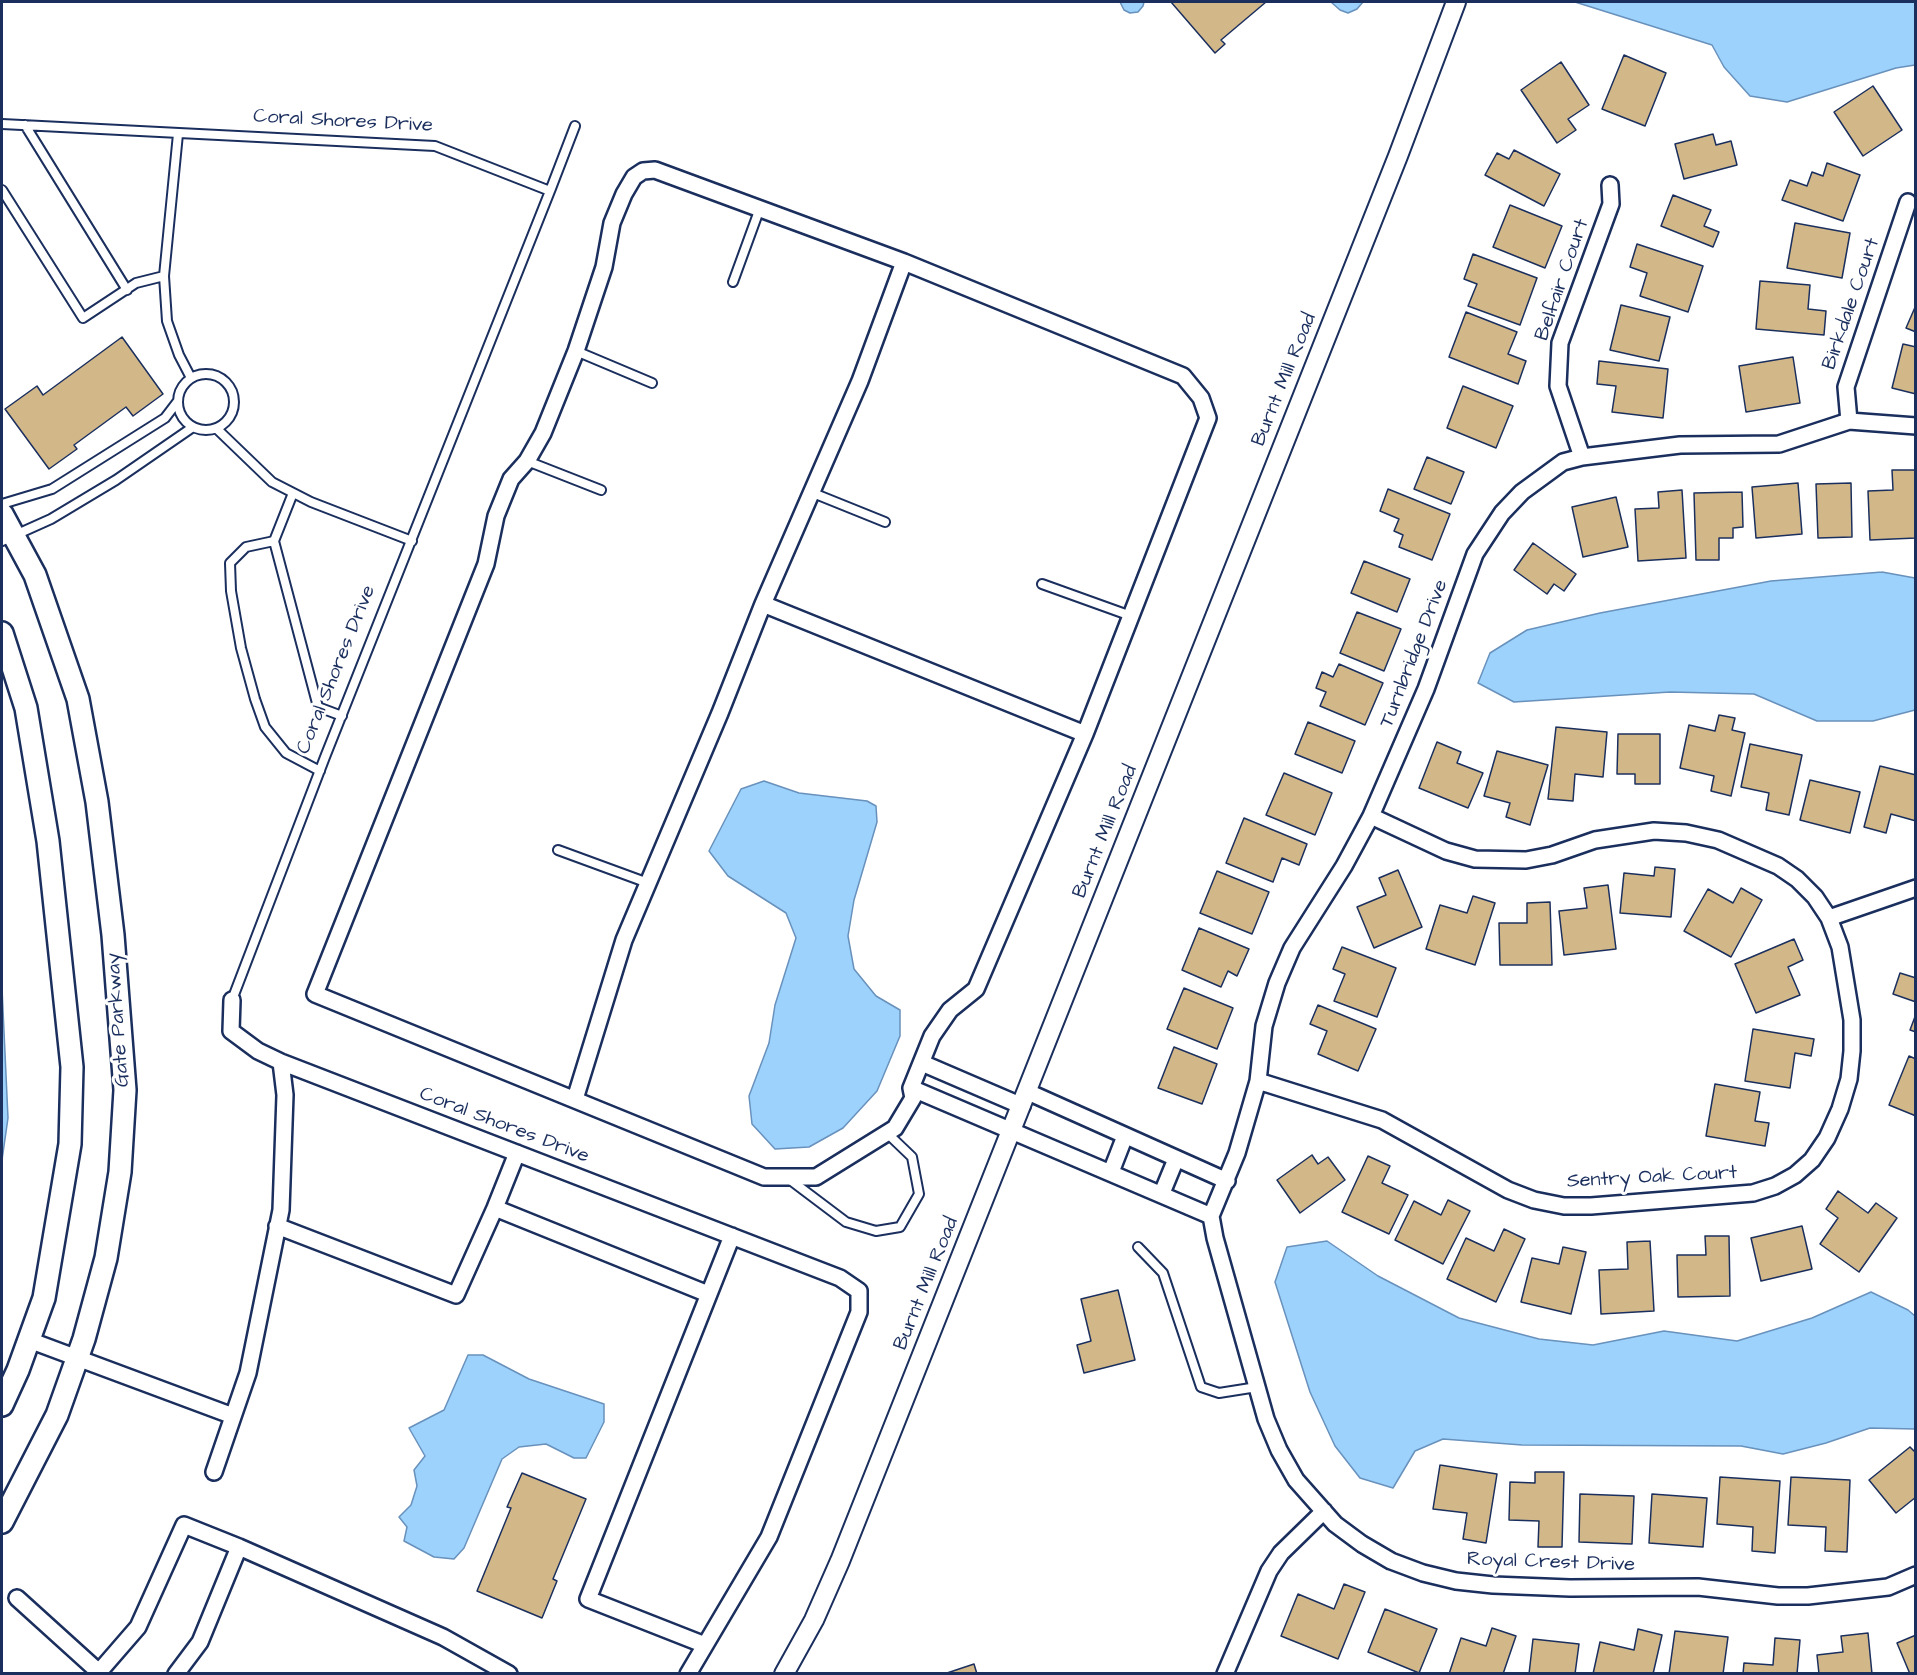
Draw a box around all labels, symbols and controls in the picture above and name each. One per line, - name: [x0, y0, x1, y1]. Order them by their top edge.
- street label: Coral Shores Drive: [253, 105, 433, 139]
- street label: Belfair Court: [1531, 216, 1595, 344]
- street label: Birkdale Court: [1818, 235, 1886, 373]
- street label: Burnt Mill Road: [1247, 310, 1323, 450]
- street label: Turnbridge Drive: [1376, 577, 1454, 731]
- street label: Coral Shores Drive: [292, 582, 382, 758]
- street label: Burnt Mill Road: [1068, 762, 1144, 902]
- street label: Gate Parkway: [102, 952, 136, 1088]
- street label: Coral Shores Drive: [416, 1083, 592, 1169]
- street label: Sentry Oak Court: [1566, 1162, 1738, 1194]
- street label: Burnt Mill Road: [889, 1214, 965, 1354]
- street label: Royal Crest Drive: [1467, 1548, 1635, 1578]

